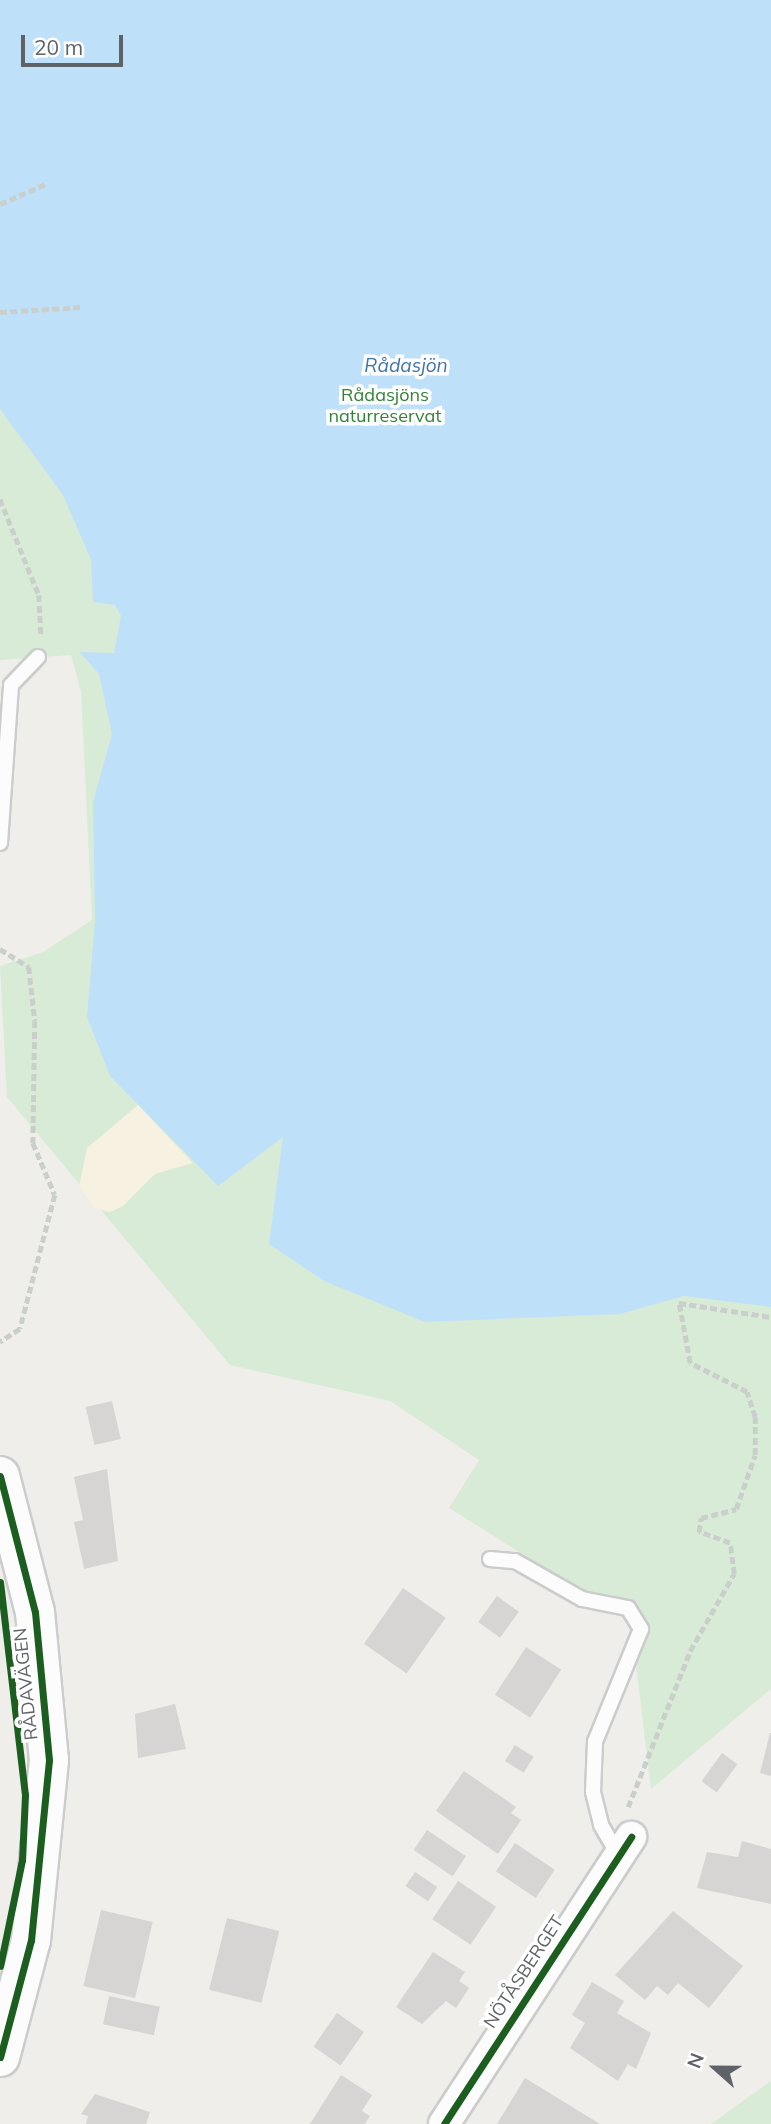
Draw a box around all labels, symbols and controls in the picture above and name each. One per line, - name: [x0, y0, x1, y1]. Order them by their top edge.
- scale bar: [24, 21, 126, 65]
- text: 20 m: [34, 34, 83, 60]
- water label: Rådasjön: [364, 355, 448, 377]
- park label: Rådasjöns naturreservat: [328, 385, 442, 428]
- street label: RÅDAVÄGEN: [9, 1627, 43, 1741]
- street label: NÖTÅSBERGET: [480, 1912, 568, 2032]
- north arrow: [680, 2033, 750, 2103]
- text: N: [682, 2049, 709, 2071]

